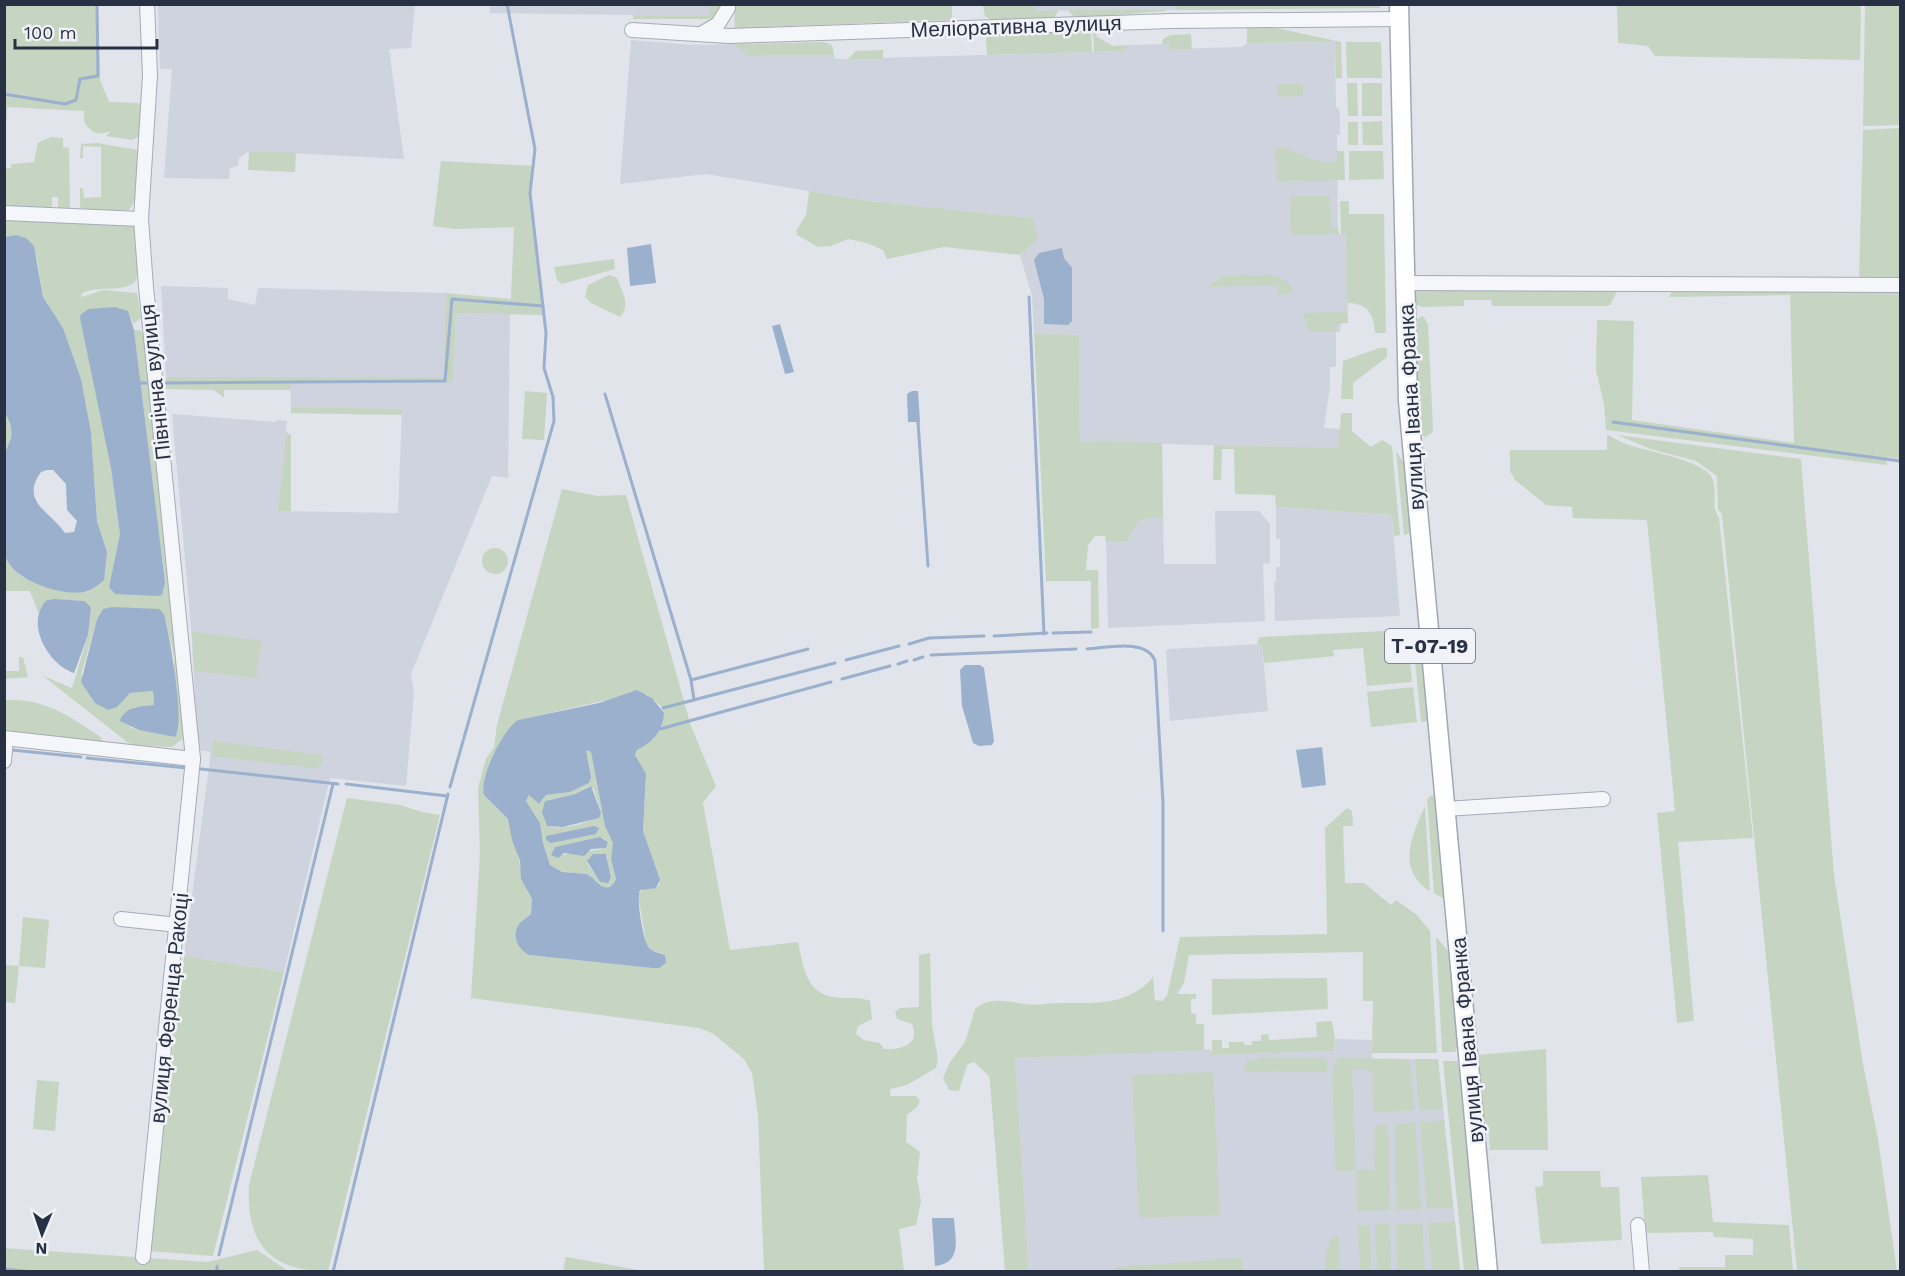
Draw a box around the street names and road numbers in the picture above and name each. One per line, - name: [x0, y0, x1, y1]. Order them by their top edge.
- street label: Меліоративна вулиця: [910, 10, 1122, 42]
- street label: Північна вулиця: [134, 303, 176, 461]
- street label: вулиця Івана Франка: [1393, 303, 1429, 511]
- road number: Т-07-19: [1385, 629, 1475, 663]
- street label: вулиця Ференца Ракоці: [144, 892, 194, 1124]
- street label: вулиця Івана Франка: [1446, 936, 1488, 1144]

